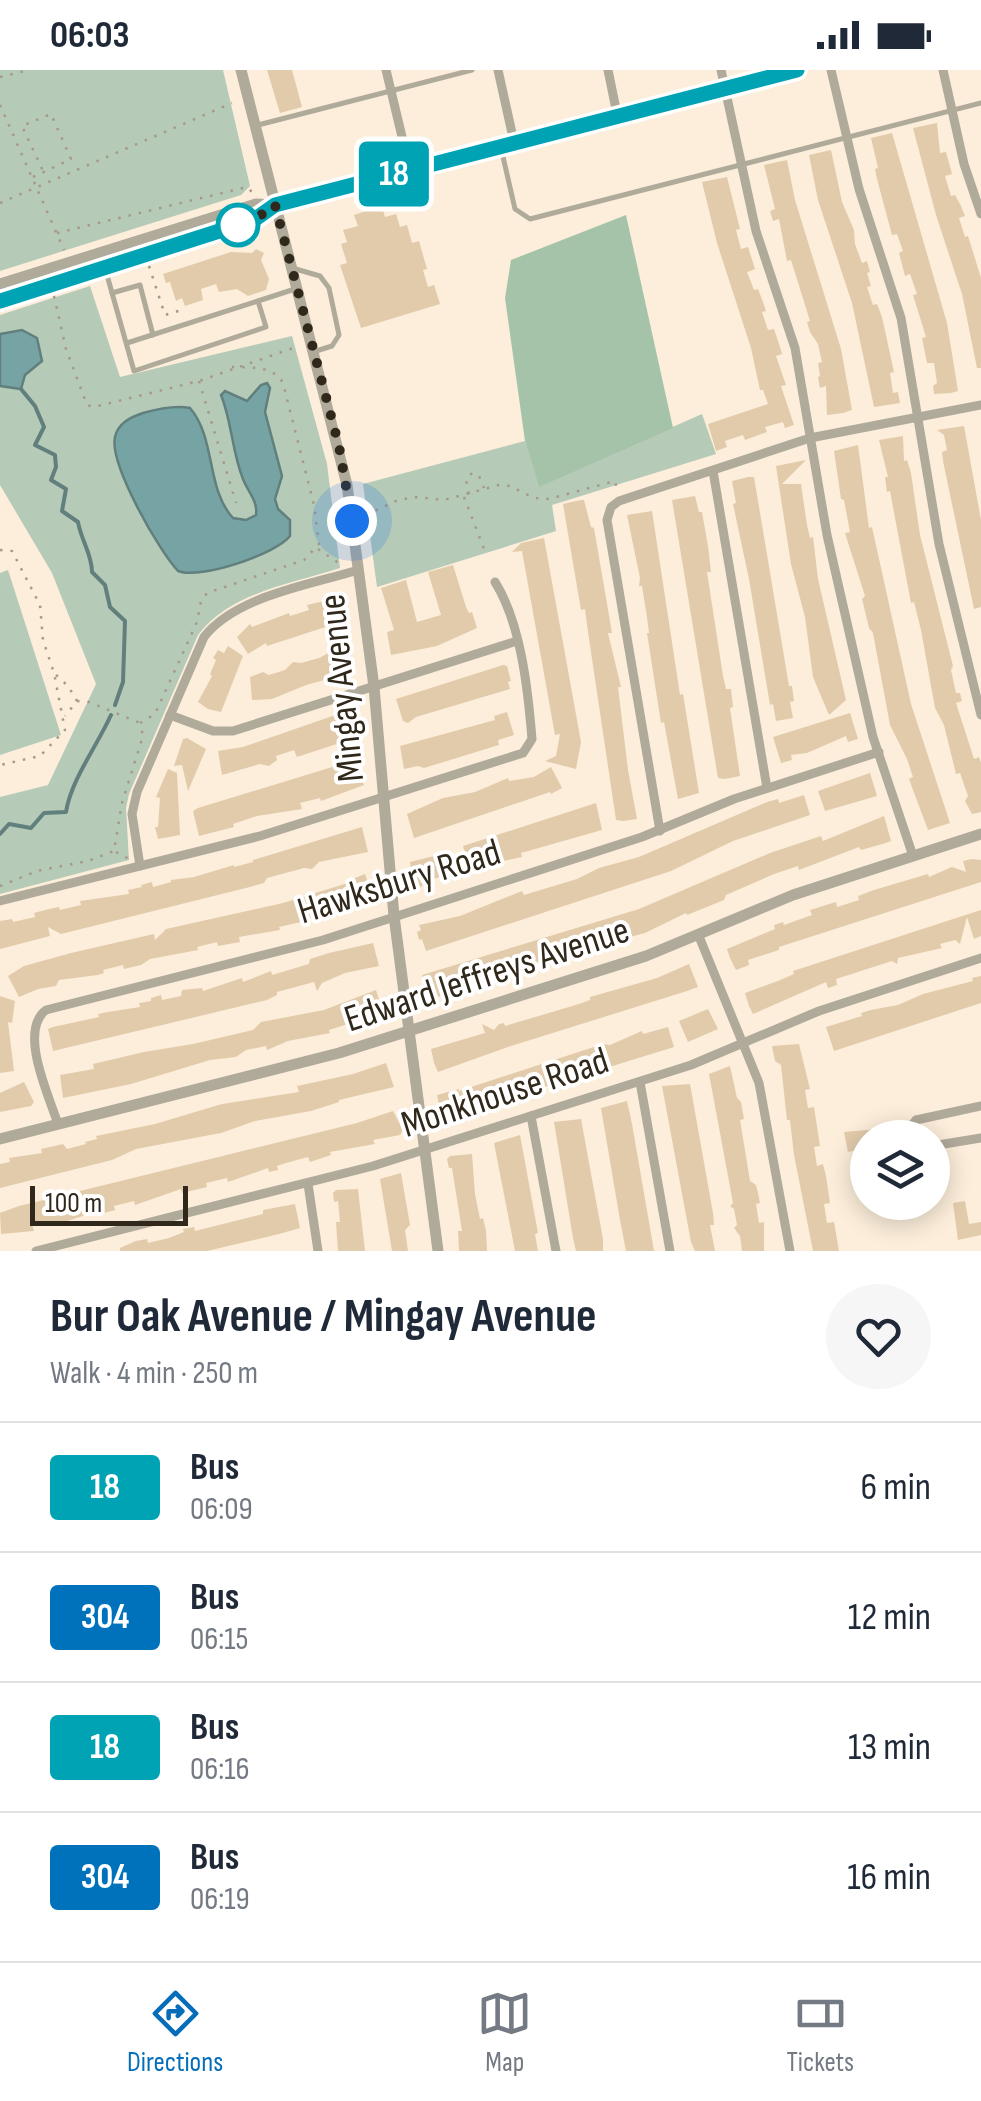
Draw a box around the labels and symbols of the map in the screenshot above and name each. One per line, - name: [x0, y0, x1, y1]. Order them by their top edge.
- line badge: 18: [349, 142, 439, 206]
- unlabelled marker: [217, 204, 259, 246]
- your location: [327, 496, 377, 546]
- street label: Mingay Avenue: [310, 592, 374, 784]
- street label: Hawksbury Road: [292, 830, 506, 934]
- street label: Edward Jeffreys Avenue: [339, 908, 635, 1042]
- street label: Monkhouse Road: [396, 1038, 614, 1148]
- scale bar: [30, 1181, 188, 1226]

